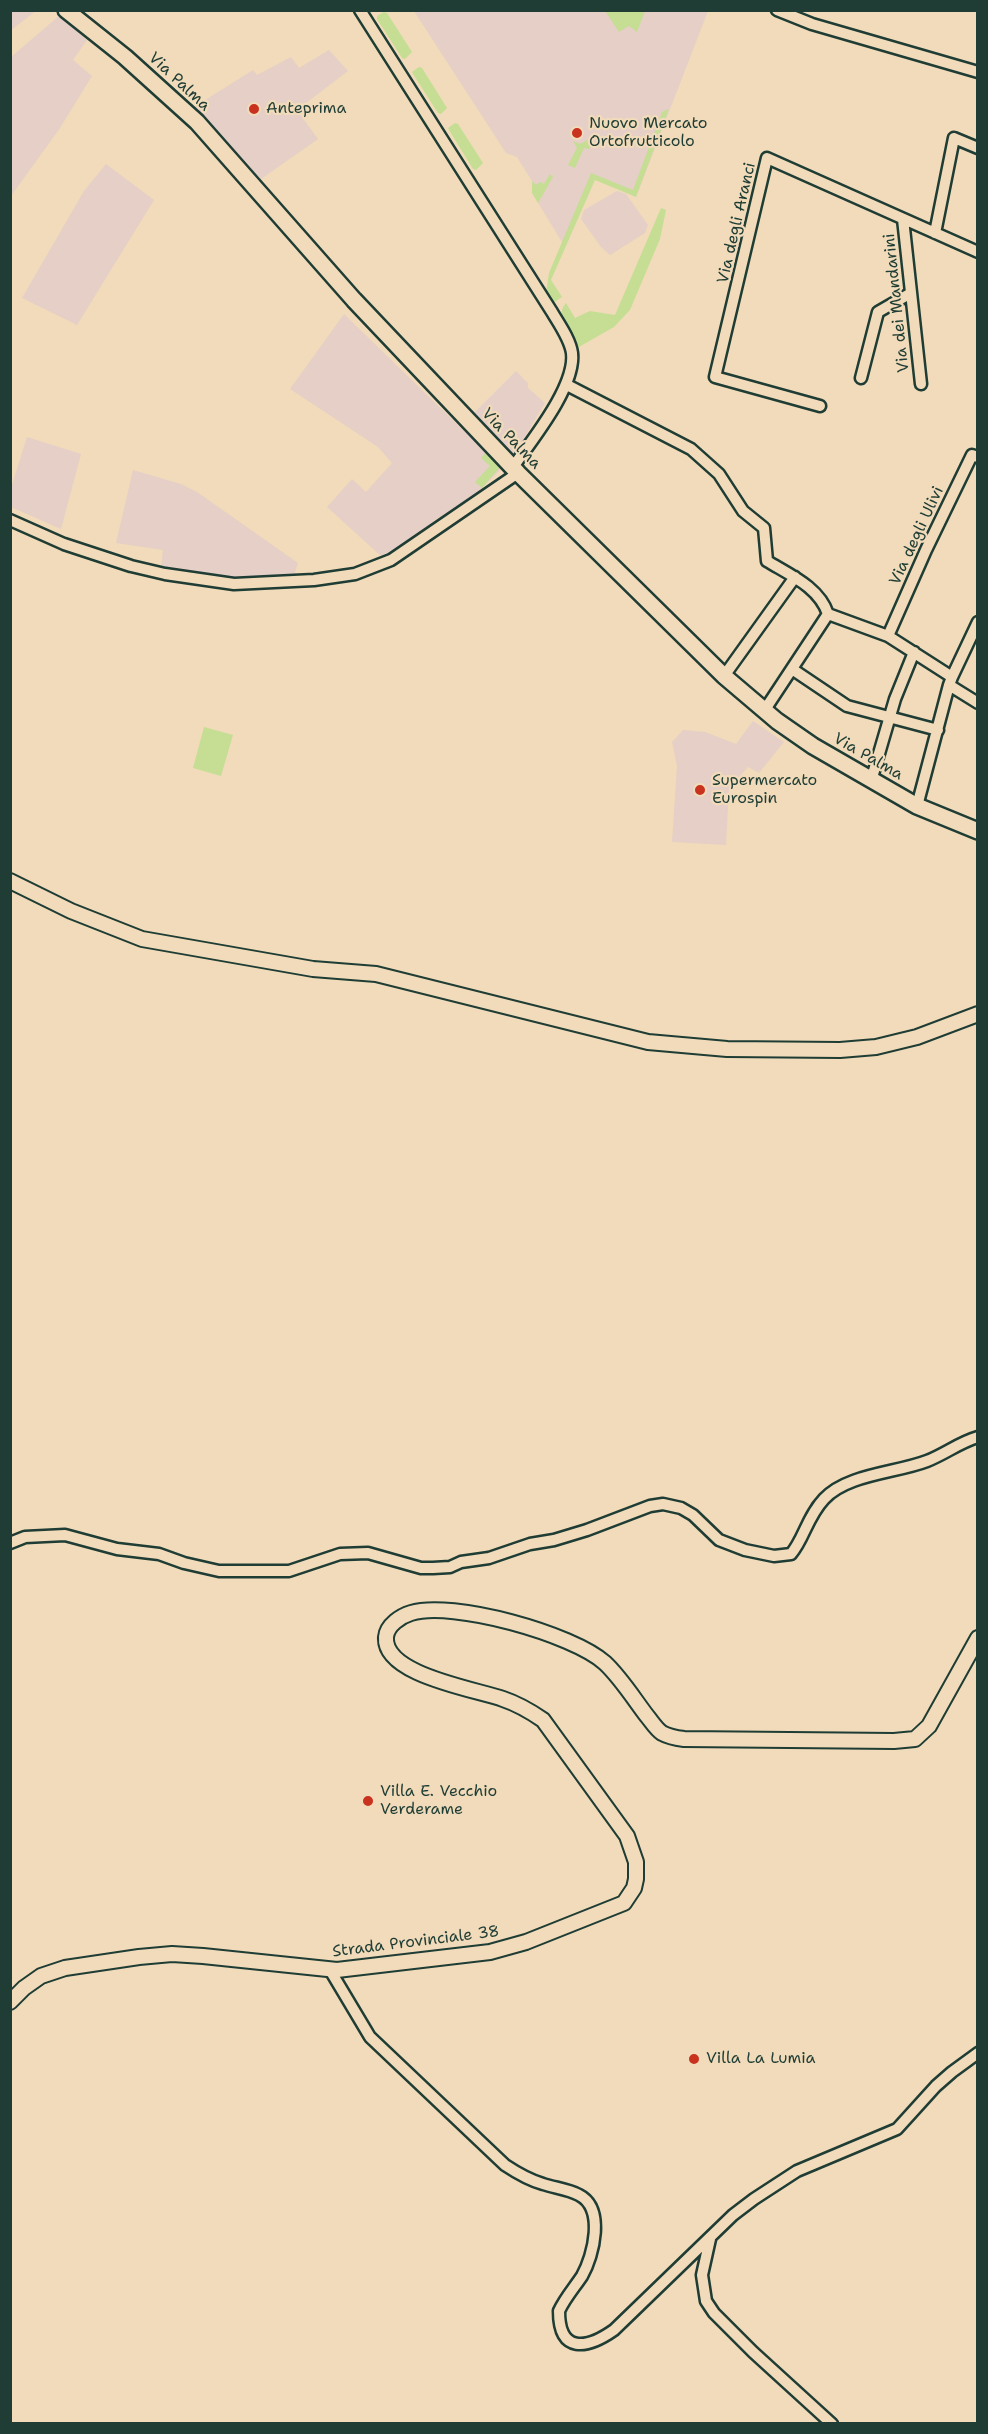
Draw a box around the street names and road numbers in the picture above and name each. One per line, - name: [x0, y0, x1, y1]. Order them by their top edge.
- street label: Via Palma: [144, 49, 214, 115]
- street label: Via degli Aranci: [714, 161, 760, 285]
- street label: Via dei Mandarini: [880, 233, 914, 373]
- street label: Via Palma: [477, 404, 545, 474]
- street label: Via degli Ulivi: [886, 484, 948, 588]
- street label: Via Palma: [830, 729, 906, 785]
- street label: Strada Provinciale 38: [331, 1922, 501, 1962]

